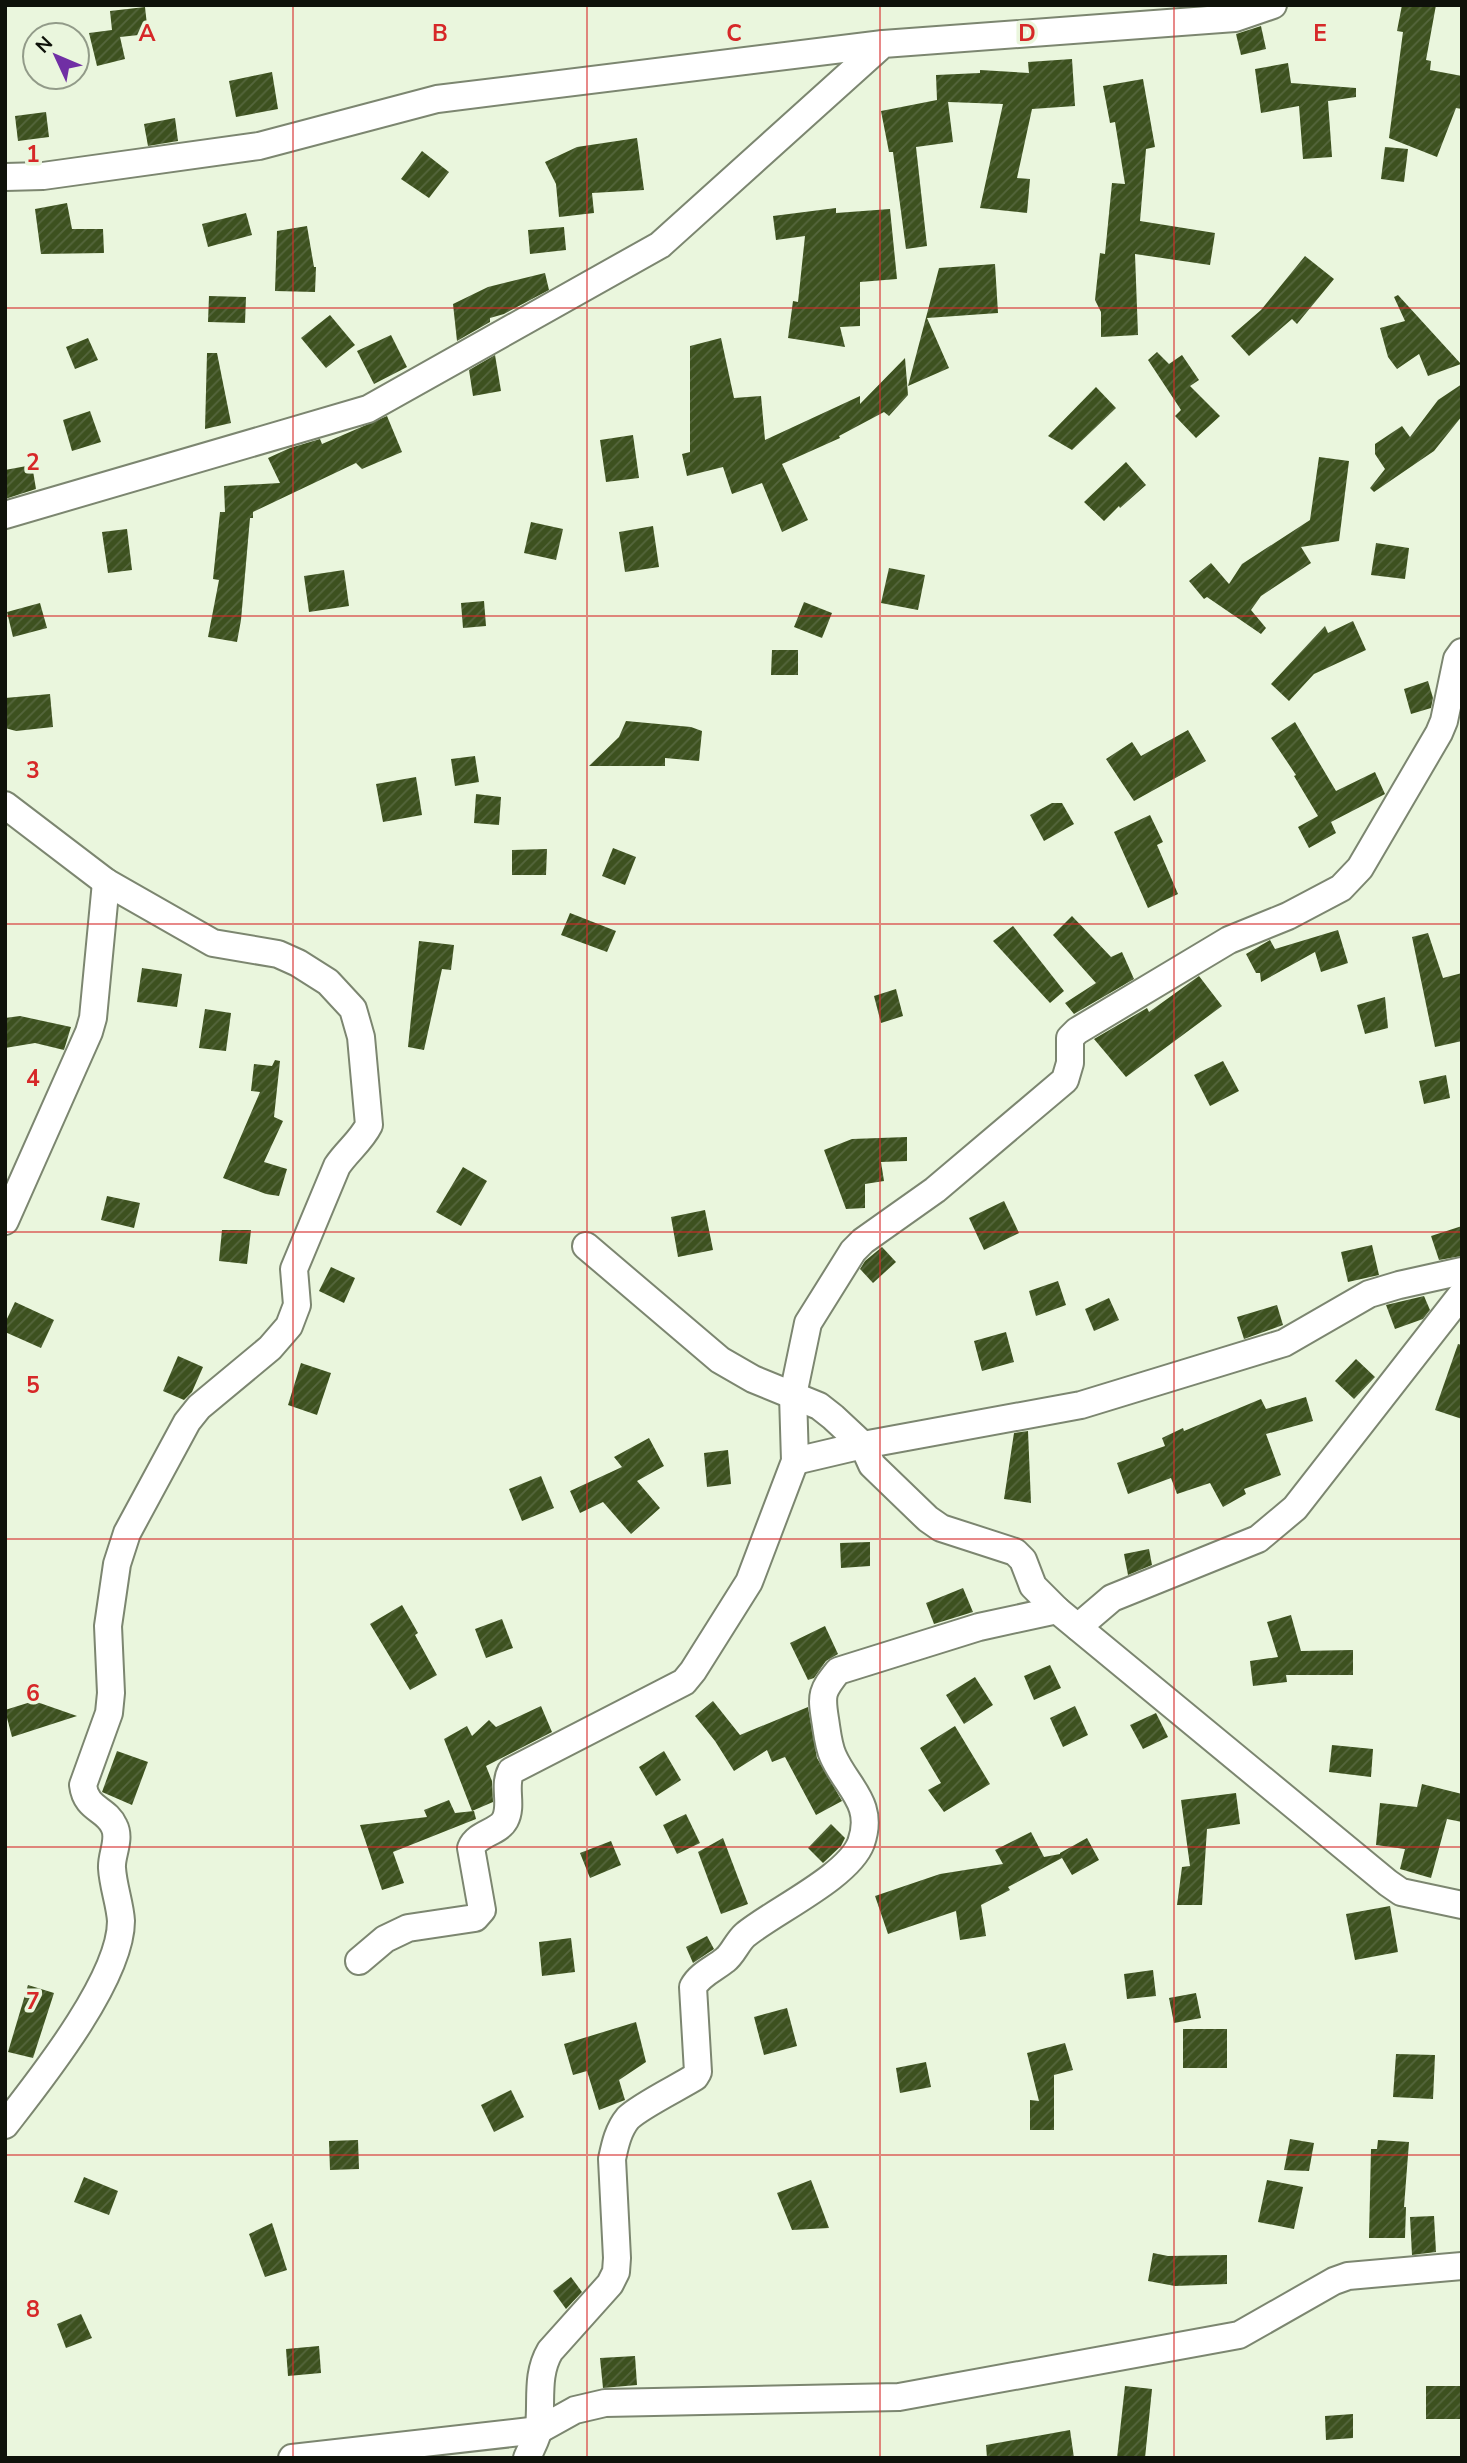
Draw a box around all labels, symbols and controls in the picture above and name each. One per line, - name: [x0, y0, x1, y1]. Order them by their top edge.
- text: A: [138, 18, 156, 49]
- text: B: [432, 18, 448, 49]
- text: C: [726, 18, 742, 49]
- text: D: [1018, 18, 1036, 49]
- text: E: [1313, 18, 1327, 49]
- north arrow: [21, 21, 91, 91]
- text: N: [30, 31, 59, 59]
- text: 1: [26, 139, 40, 170]
- text: 2: [26, 447, 40, 478]
- text: 3: [26, 755, 40, 786]
- text: 4: [26, 1063, 40, 1094]
- text: 5: [26, 1370, 40, 1401]
- text: 6: [26, 1678, 40, 1709]
- text: 7: [26, 1986, 40, 2017]
- text: 8: [26, 2294, 40, 2325]

